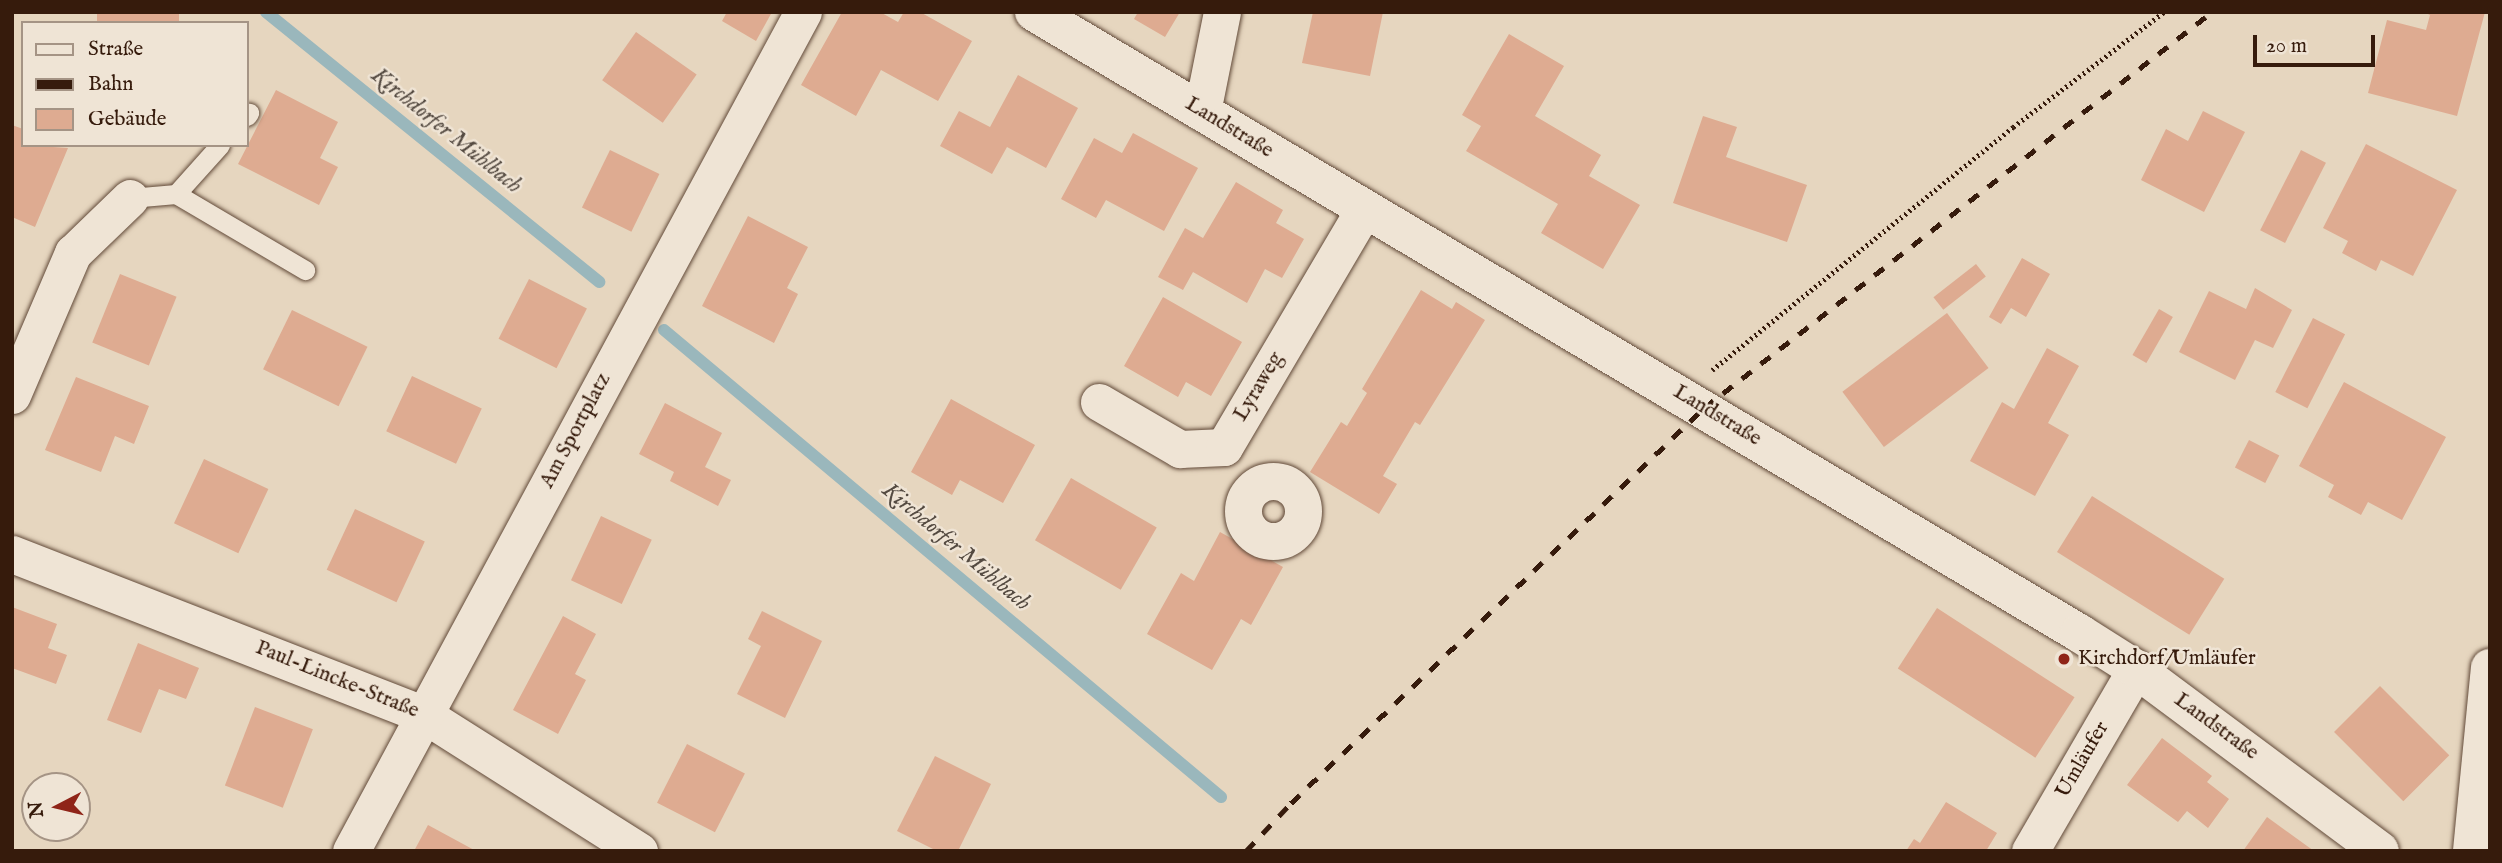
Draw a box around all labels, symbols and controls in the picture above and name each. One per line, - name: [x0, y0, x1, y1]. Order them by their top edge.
- legend: [21, 21, 248, 147]
- scale bar: [2257, 21, 2380, 65]
- text: 20 m: [2266, 33, 2307, 60]
- text: Straße: [88, 36, 143, 63]
- water label: Kirchdorfer Mühlbach: [365, 62, 527, 200]
- text: Bahn: [88, 71, 133, 98]
- street label: Landstraße: [1180, 92, 1278, 164]
- text: Gebäude: [88, 106, 166, 133]
- street label: Lyraweg: [1229, 348, 1289, 426]
- street label: Am Sportplatz: [535, 369, 617, 493]
- street label: Landstraße: [1668, 380, 1766, 452]
- water label: Kirchdorfer Mühlbach: [876, 477, 1036, 617]
- street label: Paul-Lincke-Straße: [252, 636, 422, 724]
- place label: Kirchdorf/Umläufer: [2078, 646, 2256, 672]
- marker: Kirchdorf/Umläufer: [2056, 651, 2072, 667]
- street label: Landstraße: [2169, 688, 2263, 766]
- street label: Umläufer: [2051, 717, 2115, 803]
- north arrow: [21, 772, 91, 842]
- text: N: [24, 800, 50, 819]

